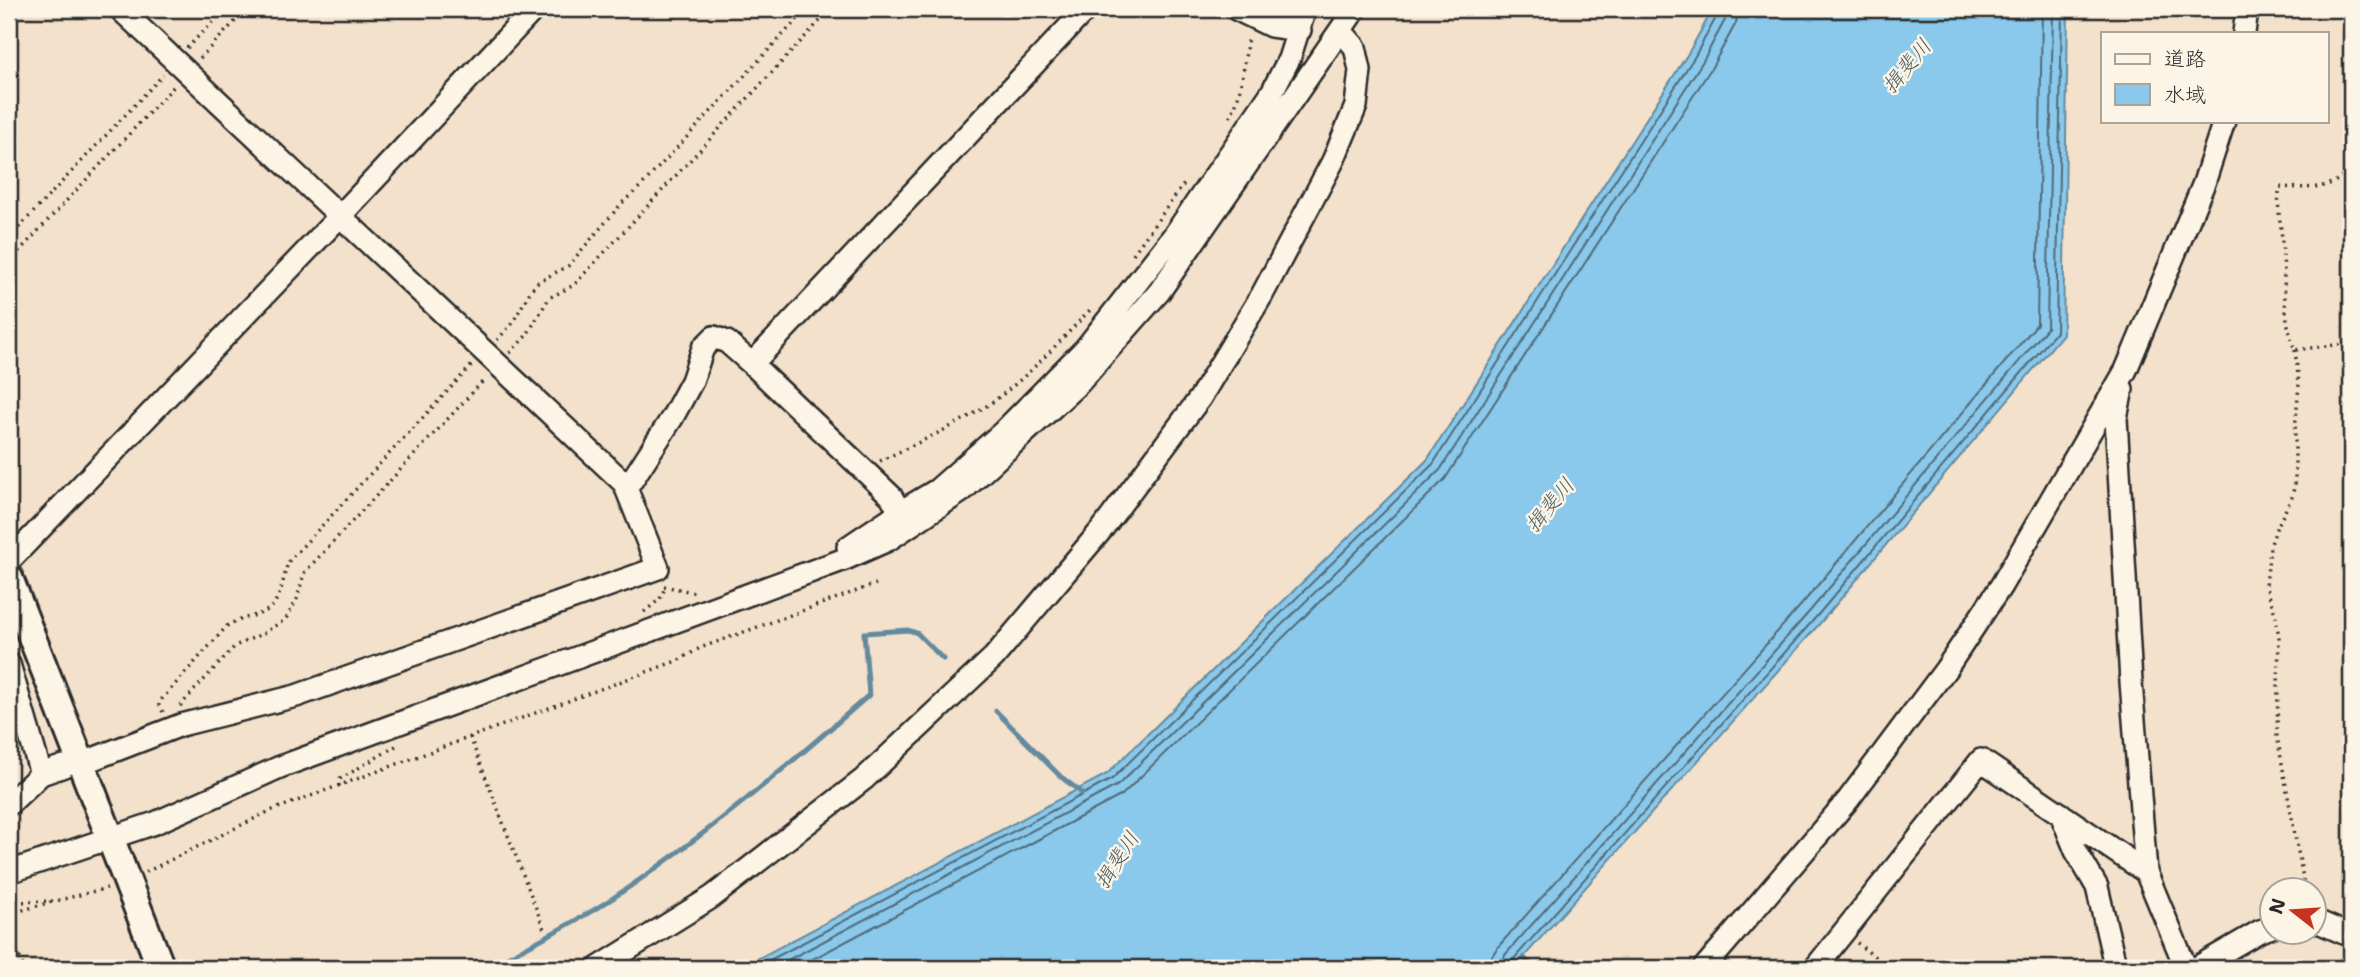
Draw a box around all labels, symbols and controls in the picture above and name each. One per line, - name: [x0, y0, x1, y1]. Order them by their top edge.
- legend: [2101, 32, 2328, 122]
- water label: 揖斐川: [1876, 33, 1938, 99]
- text: 道路: [2164, 45, 2206, 73]
- text: 水域: [2164, 81, 2206, 109]
- water label: 揖斐川: [1519, 472, 1581, 538]
- water label: 揖斐川: [1088, 826, 1146, 894]
- north arrow: [2258, 876, 2328, 946]
- text: N: [2263, 895, 2291, 917]

